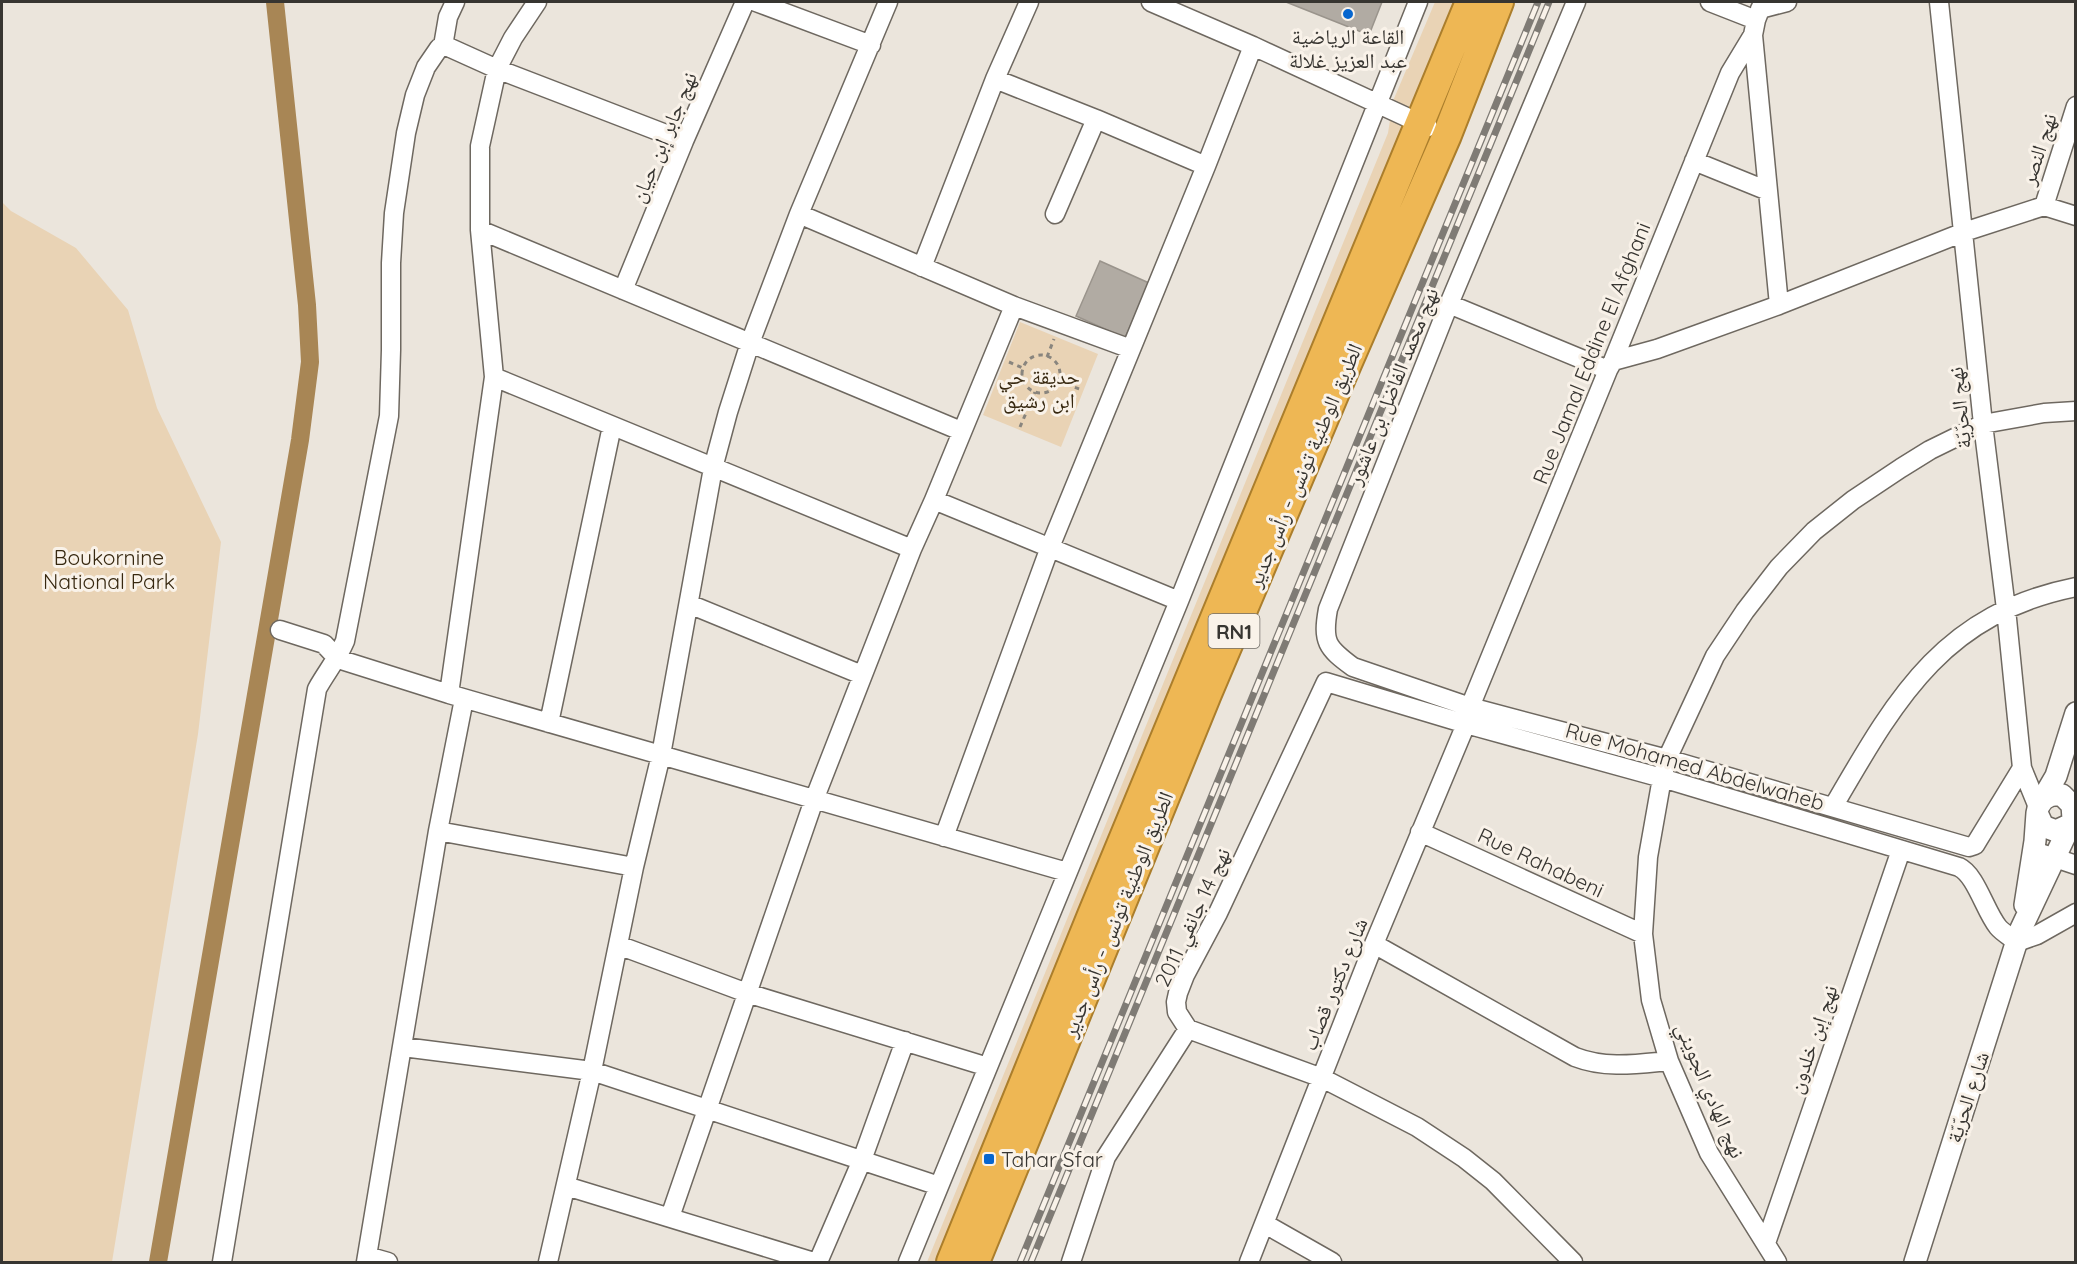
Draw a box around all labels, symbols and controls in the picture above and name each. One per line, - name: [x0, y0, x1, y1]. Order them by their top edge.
- marker: القاعة الرياضية عبد العزيز غلالة: [1341, 7, 1355, 21]
- place label: القاعة الرياضية عبد العزيز غلالة: [1289, 23, 1407, 73]
- street label: نهج جابر إبن حيان: [624, 68, 704, 207]
- street label: نهج النصر: [2014, 110, 2063, 189]
- street label: Rue Jamal Eddine El Afghani: [1526, 218, 1656, 488]
- street label: نهج محمد الفاضل بن عاشور: [1340, 284, 1444, 490]
- street label: الطريق الوطنية تونس - رأس جدير: [1240, 339, 1368, 592]
- park label: حديقة حي ابن رشيق: [998, 363, 1080, 414]
- street label: نهج الحرّيّة: [1942, 366, 1977, 450]
- park label: Boukornine National Park: [43, 544, 175, 594]
- road number: RN1: [1208, 614, 1260, 648]
- street label: Rue Mohamed Abdelwaheb: [1563, 717, 1827, 815]
- street label: الطريق الوطنية تونس - رأس جدير: [1055, 787, 1179, 1042]
- street label: Rue Rahabeni: [1474, 821, 1608, 903]
- street label: نهج 14 جانفي 2011: [1148, 843, 1239, 992]
- street label: شارع دكتور قصاب: [1296, 914, 1373, 1055]
- street label: نهج إبن خلدون: [1781, 981, 1845, 1097]
- street label: نهج الهادي الجويني: [1667, 1018, 1751, 1163]
- street label: شارع الحرّيّة: [1940, 1048, 1995, 1146]
- place label: Tahar Sfar: [1001, 1146, 1103, 1172]
- marker: Tahar Sfar: [982, 1152, 996, 1166]

